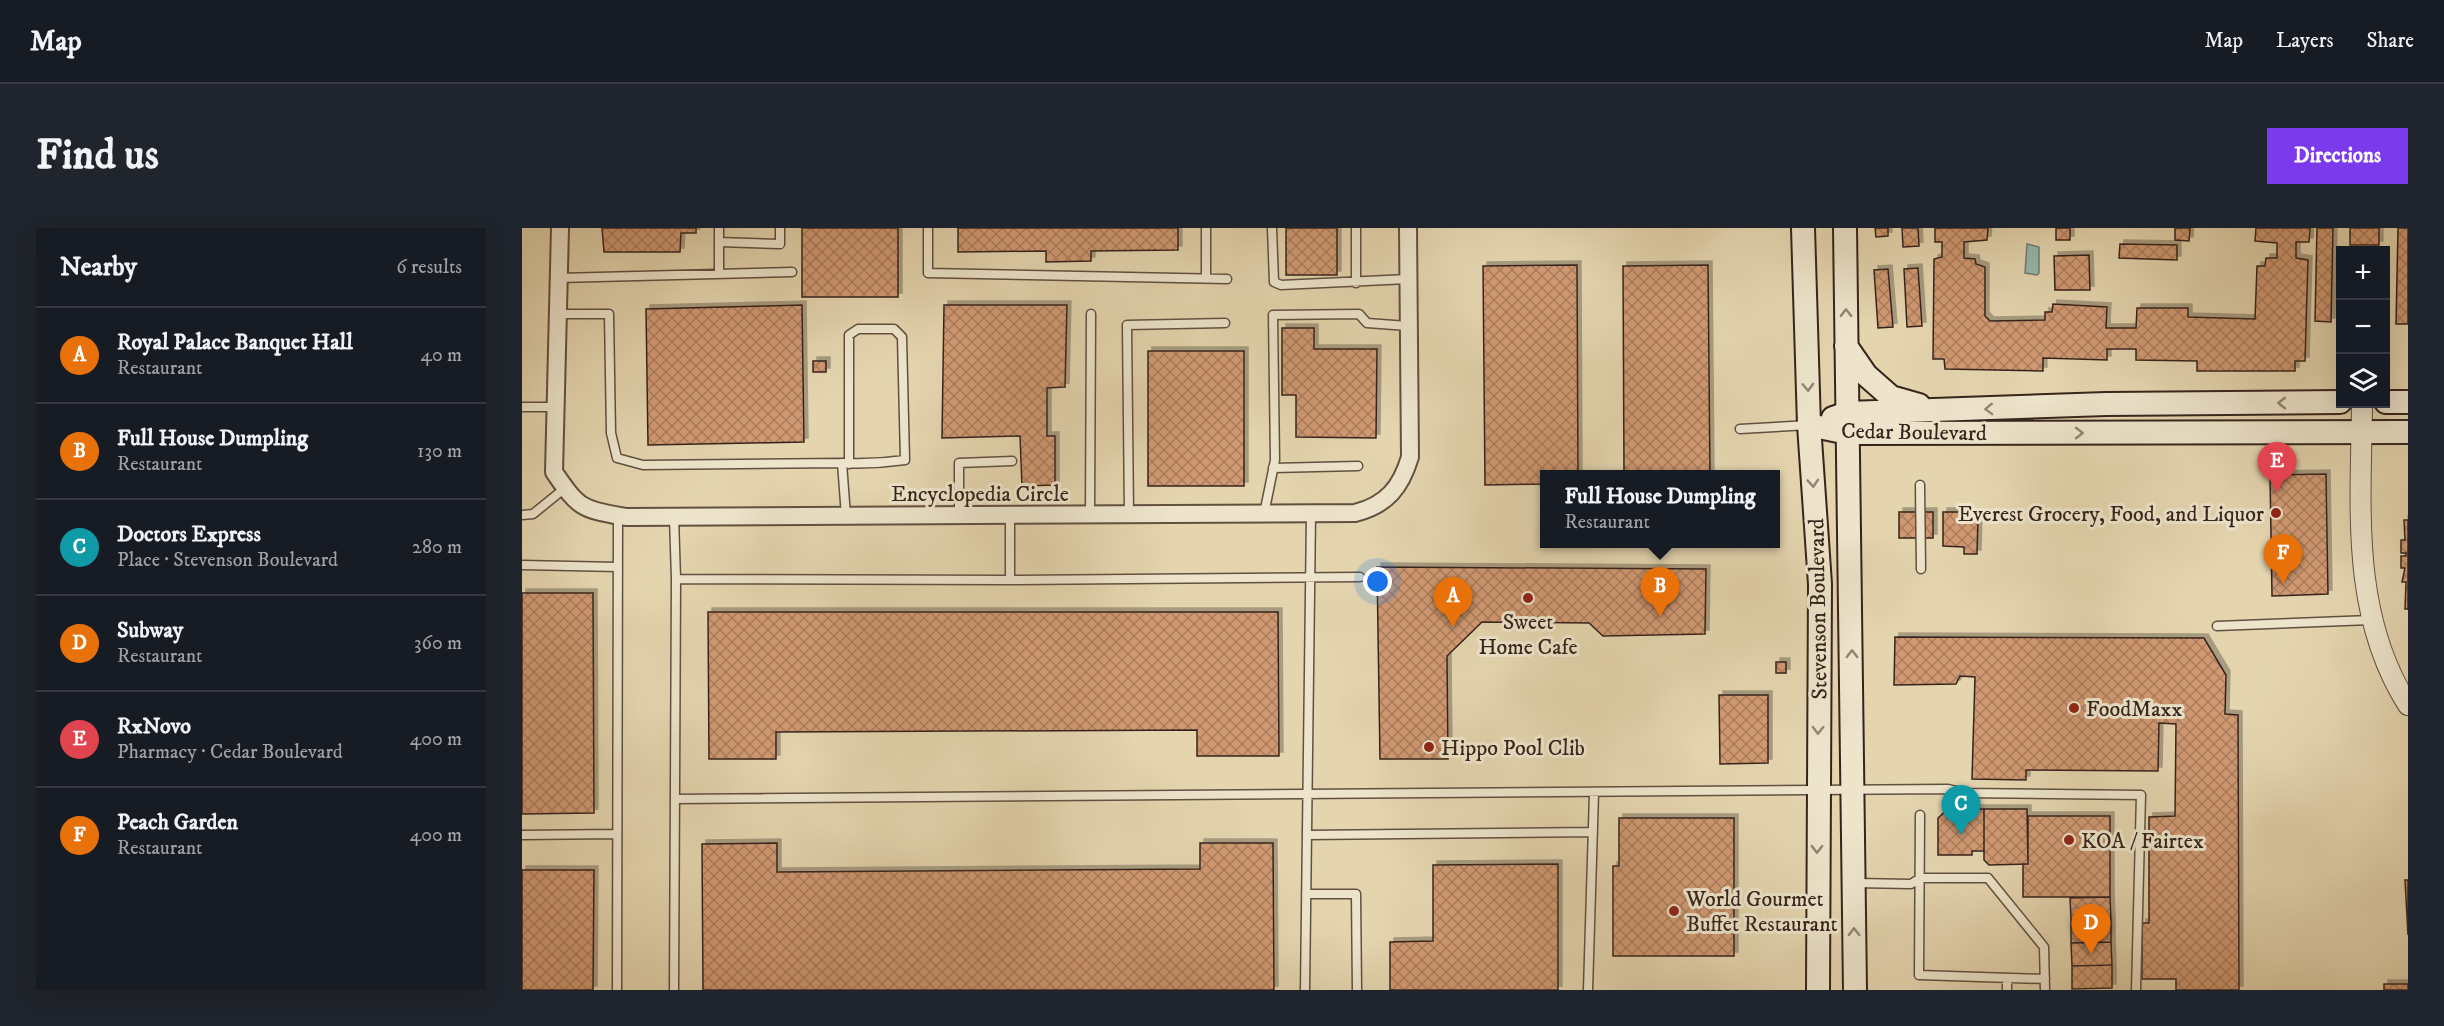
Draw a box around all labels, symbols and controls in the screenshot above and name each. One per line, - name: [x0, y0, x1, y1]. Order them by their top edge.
- text: Map: [30, 24, 82, 59]
- text: Map: [2204, 28, 2243, 54]
- text: Layers: [2276, 28, 2334, 54]
- text: Share: [2367, 28, 2414, 54]
- button: Directions: [2267, 128, 2408, 184]
- text: Find us: [36, 130, 159, 182]
- map controls: [2336, 246, 2390, 408]
- button: +: [2336, 246, 2390, 300]
- text: Nearby: [60, 251, 137, 284]
- text: 6 results: [396, 255, 462, 280]
- button: −: [2336, 300, 2390, 354]
- one-way arrow: [1840, 308, 1852, 317]
- text: Royal Palace Banquet Hall: [117, 329, 353, 356]
- text: A: [73, 343, 86, 368]
- text: 40 m: [420, 343, 462, 368]
- button: layers: [2336, 354, 2390, 408]
- text: Restaurant: [117, 356, 202, 381]
- one-way arrow: [1802, 382, 1814, 391]
- one-way arrow: [2278, 396, 2287, 409]
- one-way arrow: [1985, 402, 1994, 415]
- street label: Cedar Boulevard: [1841, 418, 1987, 447]
- text: Full House Dumpling: [117, 425, 308, 452]
- one-way arrow: [2074, 427, 2083, 439]
- text: B: [73, 439, 86, 464]
- text: 130 m: [417, 439, 462, 464]
- pin: E: [2258, 442, 2296, 492]
- text: Restaurant: [117, 452, 202, 477]
- popup: [1540, 470, 1780, 548]
- one-way arrow: [1806, 479, 1819, 488]
- street label: Encyclopedia Circle: [891, 481, 1069, 508]
- text: Full House Dumpling: [1564, 483, 1756, 510]
- place label: Everest Grocery, Food, and Liquor: [1958, 501, 2265, 528]
- marker: Everest Grocery, Food, and Liquor: [2269, 506, 2283, 520]
- text: Restaurant: [1564, 510, 1650, 535]
- street label: Stevenson Boulevard: [1803, 518, 1834, 700]
- text: Doctors Express: [117, 521, 261, 548]
- pin: F: [2264, 534, 2302, 584]
- text: C: [73, 535, 86, 560]
- text: 280 m: [412, 535, 462, 560]
- text: Place · Stevenson Boulevard: [117, 548, 338, 573]
- your location: [1363, 567, 1392, 596]
- pin: B: [1640, 568, 1680, 617]
- pin: A: [1434, 578, 1472, 627]
- marker: Sweet Home Cafe: [1521, 591, 1535, 605]
- place label: Sweet Home Cafe: [1478, 609, 1578, 661]
- text: Subway: [117, 617, 183, 644]
- text: D: [72, 631, 87, 656]
- text: 360 m: [414, 631, 462, 656]
- text: Restaurant: [117, 644, 202, 669]
- one-way arrow: [1846, 650, 1858, 659]
- place label: FoodMaxx: [2086, 696, 2182, 723]
- marker: FoodMaxx: [2067, 701, 2081, 715]
- text: RxNovo: [117, 713, 191, 740]
- one-way arrow: [1812, 725, 1824, 734]
- text: E: [72, 727, 87, 752]
- text: 400 m: [410, 727, 462, 752]
- place label: Hippo Pool Clib: [1441, 735, 1585, 762]
- text: Pharmacy · Cedar Boulevard: [117, 740, 343, 765]
- marker: Hippo Pool Clib: [1422, 740, 1436, 754]
- pin: C: [1942, 786, 1980, 835]
- text: Peach Garden: [117, 809, 238, 836]
- text: F: [73, 823, 86, 848]
- text: 400 m: [410, 823, 462, 848]
- place label: KOA / Fairtex: [2081, 828, 2204, 855]
- marker: KOA / Fairtex: [2062, 833, 2076, 847]
- text: Restaurant: [117, 836, 202, 861]
- one-way arrow: [1811, 844, 1823, 853]
- place label: World Gourmet Buffet Restaurant: [1685, 886, 1838, 938]
- marker: World Gourmet Buffet Restaurant: [1667, 904, 1681, 918]
- pin: D: [2072, 904, 2110, 954]
- one-way arrow: [1848, 927, 1860, 936]

